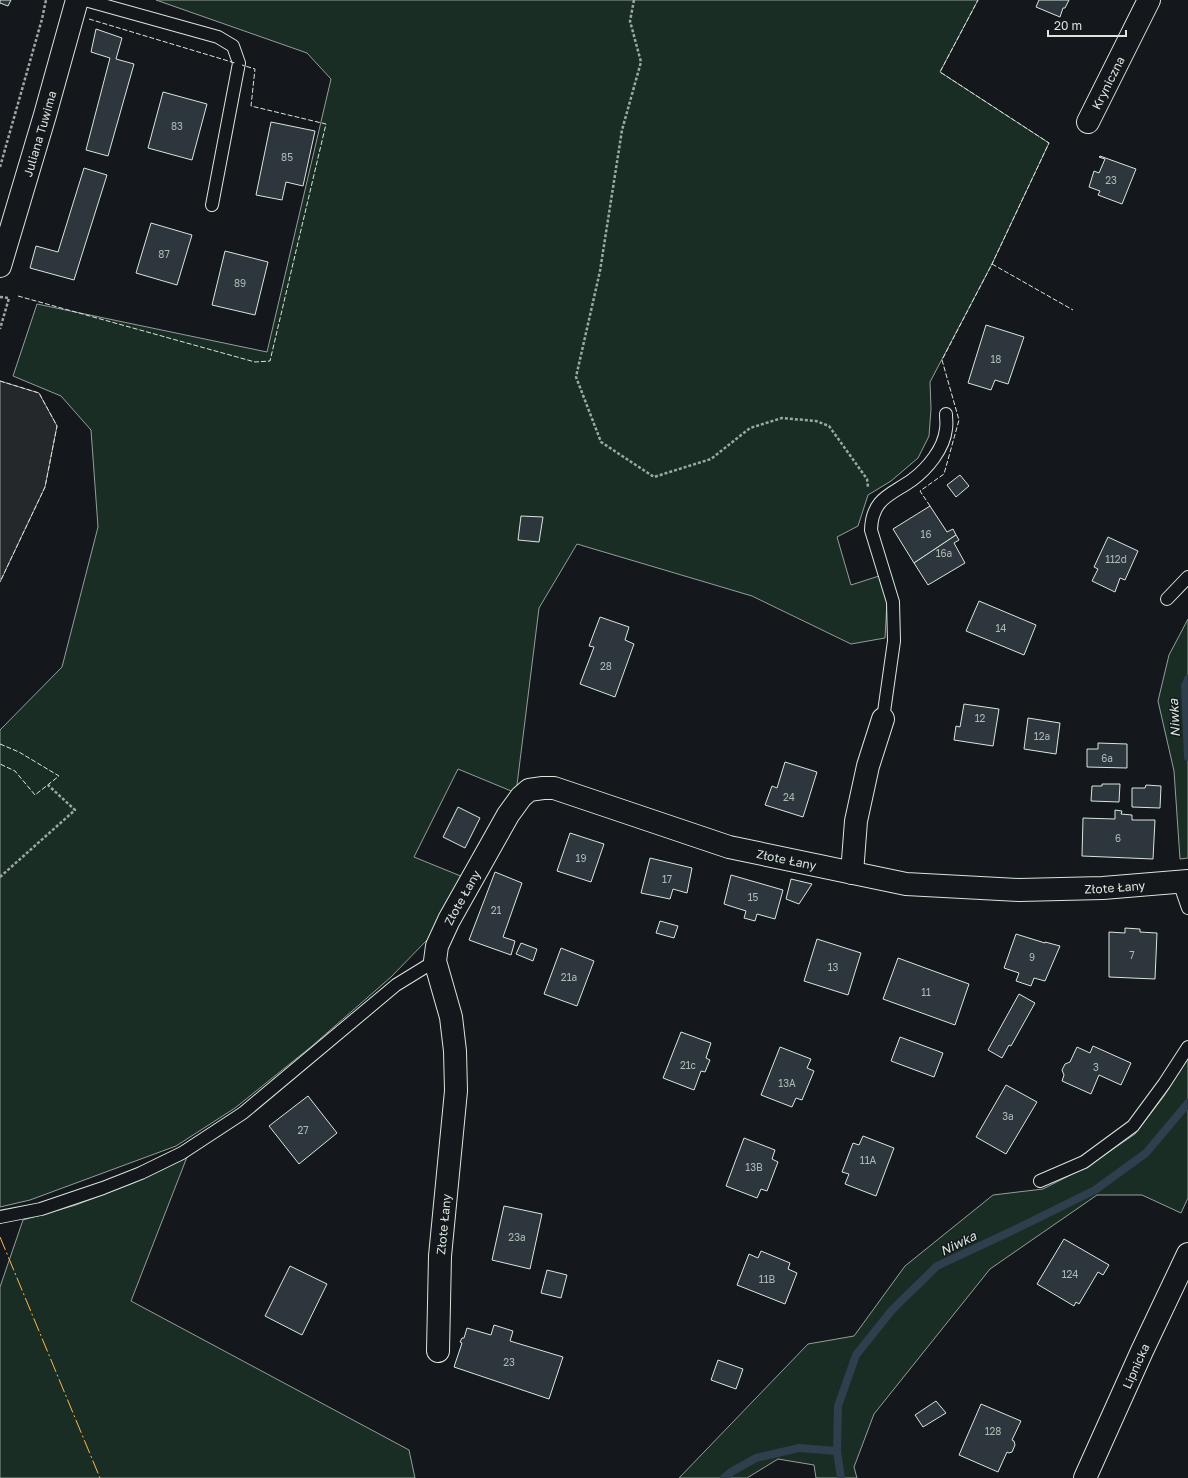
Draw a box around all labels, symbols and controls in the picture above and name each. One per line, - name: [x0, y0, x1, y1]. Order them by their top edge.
- scale bar: [1048, 12, 1126, 38]
- text: 20 m: [1054, 18, 1082, 33]
- street label: Kryniczna: [1088, 54, 1127, 112]
- street label: Juliana Tuwima: [20, 89, 59, 179]
- house number: 83: [171, 120, 183, 132]
- house number: 85: [281, 151, 293, 163]
- house number: 23: [1105, 174, 1117, 186]
- house number: 87: [158, 248, 170, 260]
- house number: 89: [234, 277, 246, 289]
- house number: 18: [991, 353, 1001, 365]
- house number: 16: [921, 528, 931, 540]
- house number: 16a: [936, 547, 952, 559]
- house number: 112d: [1105, 553, 1127, 565]
- house number: 14: [996, 622, 1006, 634]
- house number: 28: [600, 660, 612, 672]
- water label: Niwka: [1165, 698, 1183, 738]
- house number: 12: [975, 712, 986, 724]
- house number: 12a: [1034, 730, 1050, 742]
- house number: 6a: [1101, 752, 1113, 764]
- house number: 24: [783, 791, 795, 803]
- house number: 6: [1115, 832, 1121, 844]
- street label: Złote Łany: [755, 845, 818, 873]
- house number: 19: [576, 852, 586, 864]
- street label: Złote Łany: [440, 867, 483, 927]
- house number: 17: [662, 873, 672, 885]
- street label: Złote Łany: [1084, 877, 1146, 896]
- house number: 15: [748, 891, 759, 903]
- house number: 21: [491, 904, 501, 916]
- house number: 7: [1129, 949, 1135, 961]
- house number: 9: [1029, 951, 1035, 963]
- house number: 13: [828, 961, 838, 973]
- house number: 21a: [561, 971, 577, 983]
- house number: 11: [921, 986, 931, 998]
- house number: 21c: [680, 1059, 697, 1071]
- house number: 3: [1093, 1061, 1099, 1073]
- house number: 13A: [778, 1077, 796, 1089]
- house number: 3a: [1002, 1110, 1014, 1122]
- house number: 27: [297, 1124, 309, 1136]
- house number: 11A: [860, 1154, 876, 1166]
- house number: 13B: [745, 1161, 763, 1173]
- street label: Złote Łany: [433, 1193, 454, 1255]
- water label: Niwka: [937, 1227, 979, 1259]
- house number: 23a: [508, 1231, 526, 1243]
- house number: 124: [1062, 1268, 1078, 1280]
- house number: 11B: [759, 1273, 775, 1285]
- street label: Lipnicka: [1119, 1341, 1152, 1391]
- house number: 23: [503, 1356, 515, 1368]
- house number: 128: [985, 1425, 1001, 1437]

